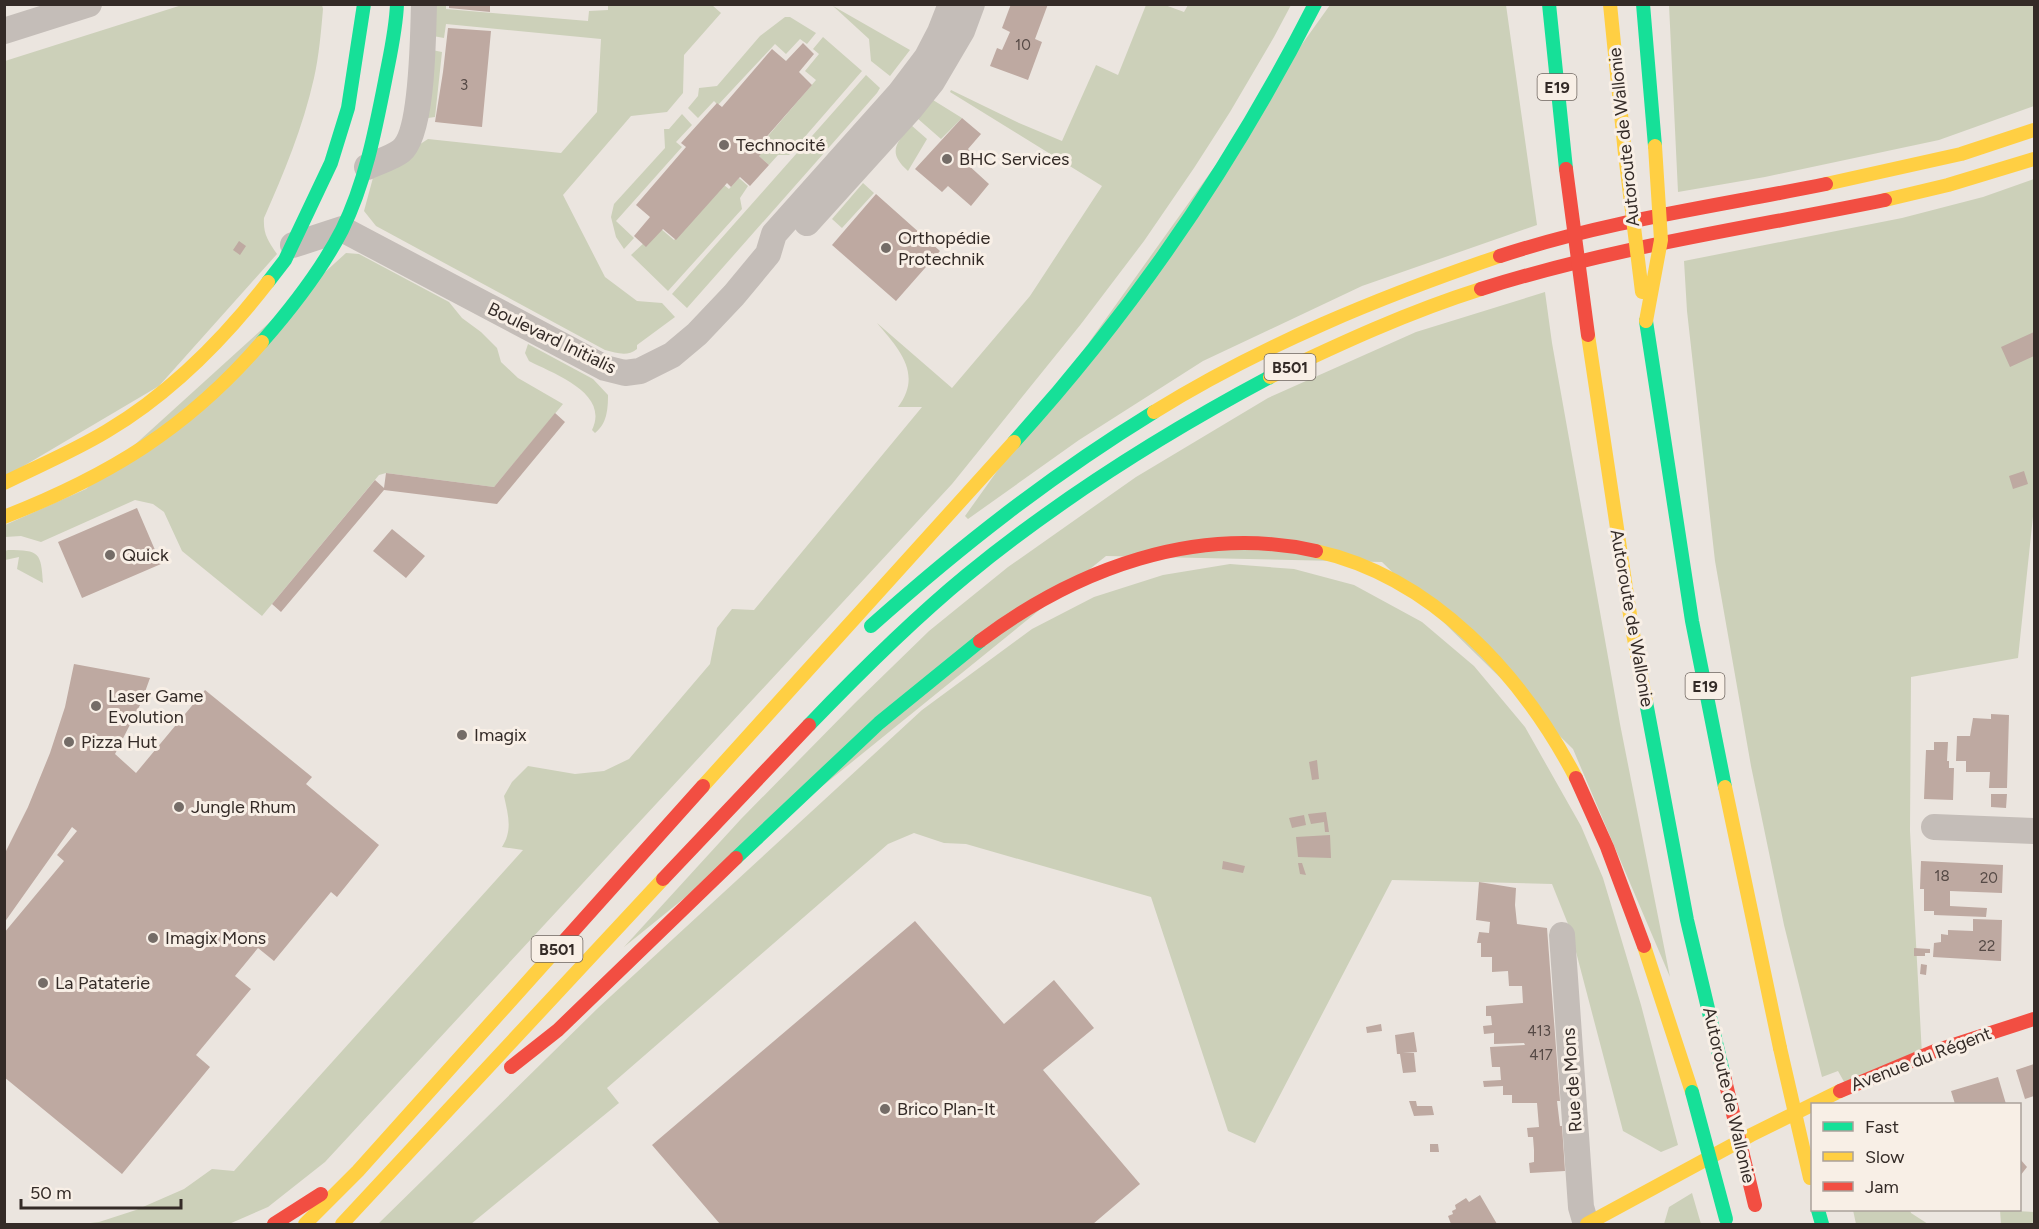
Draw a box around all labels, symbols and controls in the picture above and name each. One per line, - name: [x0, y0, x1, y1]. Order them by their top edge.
- house number: 10: [1015, 36, 1031, 54]
- street label: Autoroute de Wallonie: [1604, 46, 1644, 228]
- road number: E19: [1538, 74, 1576, 100]
- house number: 3: [460, 76, 468, 94]
- place label: Technocité: [736, 134, 826, 156]
- marker: Technocité: [717, 138, 731, 152]
- place label: BHC Services: [959, 148, 1069, 170]
- marker: BHC Services: [940, 152, 954, 166]
- place label: Orthopédie Protechnik: [898, 227, 991, 270]
- marker: Orthopédie Protechnik: [879, 241, 893, 255]
- street label: Boulevard Initialis: [484, 297, 620, 379]
- road number: B501: [1264, 354, 1316, 380]
- street label: Autoroute de Wallonie: [1606, 527, 1658, 709]
- place label: Quick: [122, 544, 169, 566]
- marker: Quick: [103, 548, 117, 562]
- road number: E19: [1686, 673, 1724, 699]
- place label: Laser Game Evolution: [108, 685, 203, 728]
- marker: Laser Game Evolution: [89, 699, 103, 713]
- place label: Imagix: [474, 724, 527, 746]
- marker: Imagix: [455, 728, 469, 742]
- place label: Pizza Hut: [81, 731, 157, 753]
- marker: Pizza Hut: [62, 735, 76, 749]
- place label: Jungle Rhum: [191, 796, 296, 818]
- marker: Jungle Rhum: [172, 800, 186, 814]
- house number: 18: [1934, 867, 1950, 885]
- house number: 20: [1980, 869, 1998, 887]
- place label: Imagix Mons: [165, 927, 266, 949]
- marker: Imagix Mons: [146, 931, 160, 945]
- road number: B501: [532, 936, 582, 962]
- house number: 22: [1979, 937, 1995, 955]
- place label: La Pataterie: [55, 972, 150, 994]
- marker: La Pataterie: [36, 976, 50, 990]
- street label: Autoroute de Wallonie: [1698, 1005, 1760, 1185]
- house number: 413: [1527, 1022, 1551, 1040]
- street label: Avenue du Régent: [1848, 1022, 1995, 1096]
- street label: Rue de Mons: [1557, 1027, 1587, 1133]
- house number: 417: [1529, 1046, 1553, 1064]
- place label: Brico Plan-It: [897, 1098, 996, 1120]
- marker: Brico Plan-It: [878, 1102, 892, 1116]
- legend: [1811, 1103, 2021, 1211]
- text: Fast: [1865, 1116, 1899, 1138]
- text: Slow: [1865, 1146, 1904, 1168]
- scale bar: [21, 1172, 182, 1210]
- text: Jam: [1865, 1176, 1899, 1198]
- text: 50 m: [30, 1182, 72, 1204]

